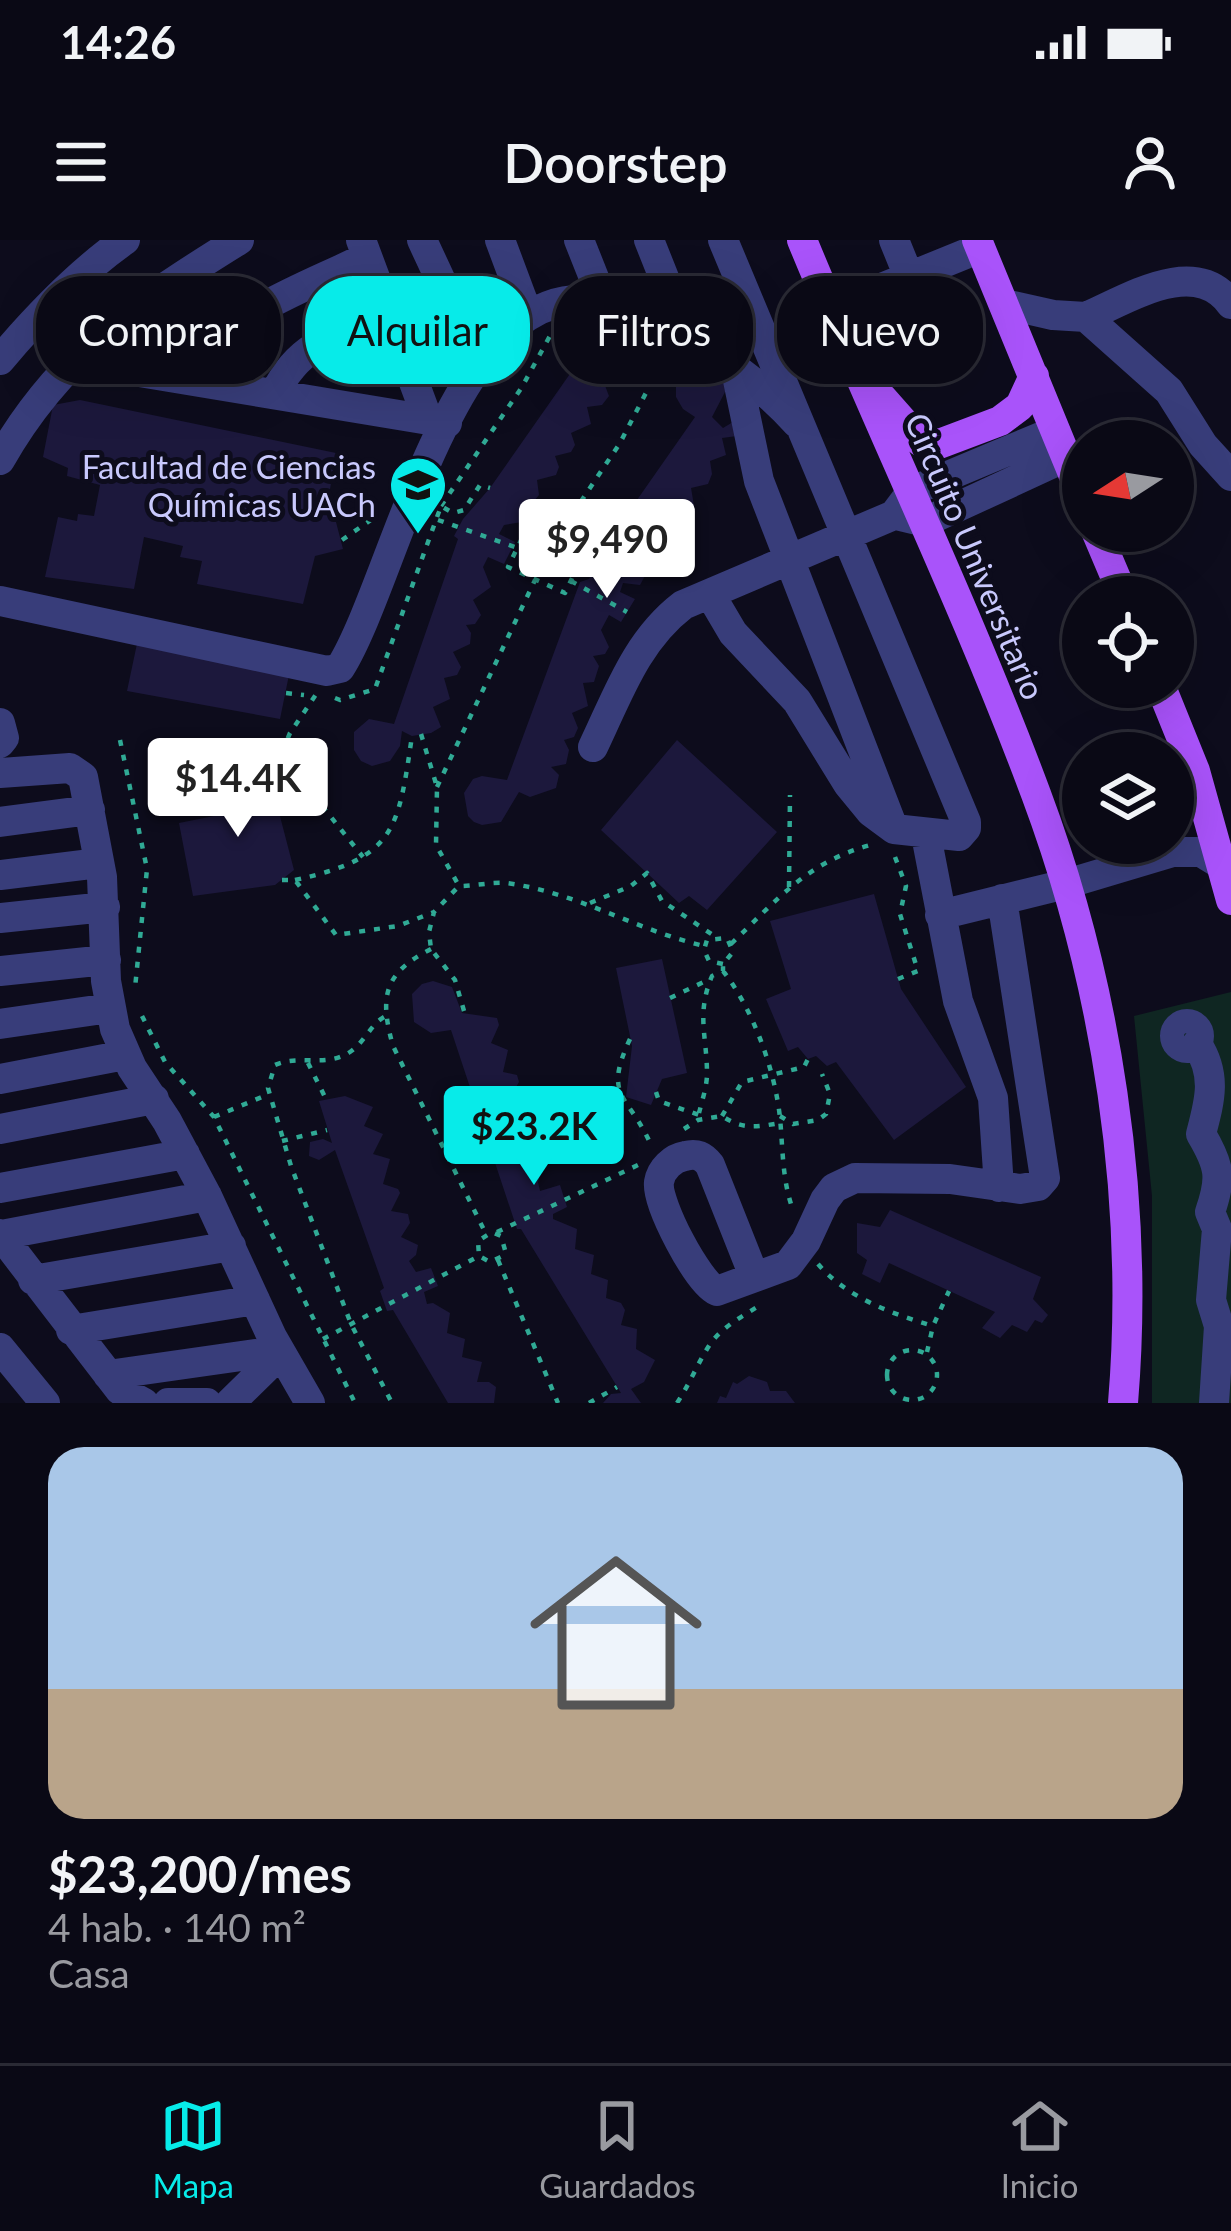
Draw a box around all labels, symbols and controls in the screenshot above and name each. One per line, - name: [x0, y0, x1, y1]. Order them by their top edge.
- text: 14:26: [60, 15, 176, 69]
- icon: menu: [48, 129, 114, 195]
- icon: person: [1117, 129, 1183, 195]
- text: Doorstep: [503, 130, 728, 195]
- chip: Comprar: [36, 276, 281, 384]
- chip: Alquilar: [305, 276, 530, 384]
- chip: Filtros: [554, 276, 753, 384]
- chip: Nuevo: [777, 276, 983, 384]
- street label: Circuito Universitario: [898, 407, 1054, 705]
- north arrow: [1062, 420, 1194, 552]
- map controls: [1062, 420, 1194, 864]
- place label: Facultad de Ciencias Químicas UACh: [82, 446, 376, 524]
- school or university icon: Facultad de Ciencias Químicas UACh: [387, 454, 449, 536]
- pin: $9,490: [509, 499, 705, 601]
- text: $9,490: [546, 515, 668, 561]
- button: locate: [1062, 576, 1194, 708]
- button: layers: [1062, 732, 1194, 864]
- pin: $14.4K: [140, 738, 336, 840]
- text: $14.4K: [175, 754, 301, 800]
- pin: $23.2K: [436, 1086, 632, 1188]
- text: $23.2K: [471, 1102, 597, 1148]
- icon: home: [508, 1525, 724, 1741]
- text: $23,200/mes: [48, 1843, 352, 1904]
- text: 4 hab. · 140 m²: [48, 1904, 306, 1950]
- text: Casa: [48, 1950, 130, 1996]
- tab: Mapa: [153, 2093, 234, 2205]
- tab: Guardados: [539, 2093, 696, 2205]
- tab: Inicio: [1001, 2093, 1078, 2205]

